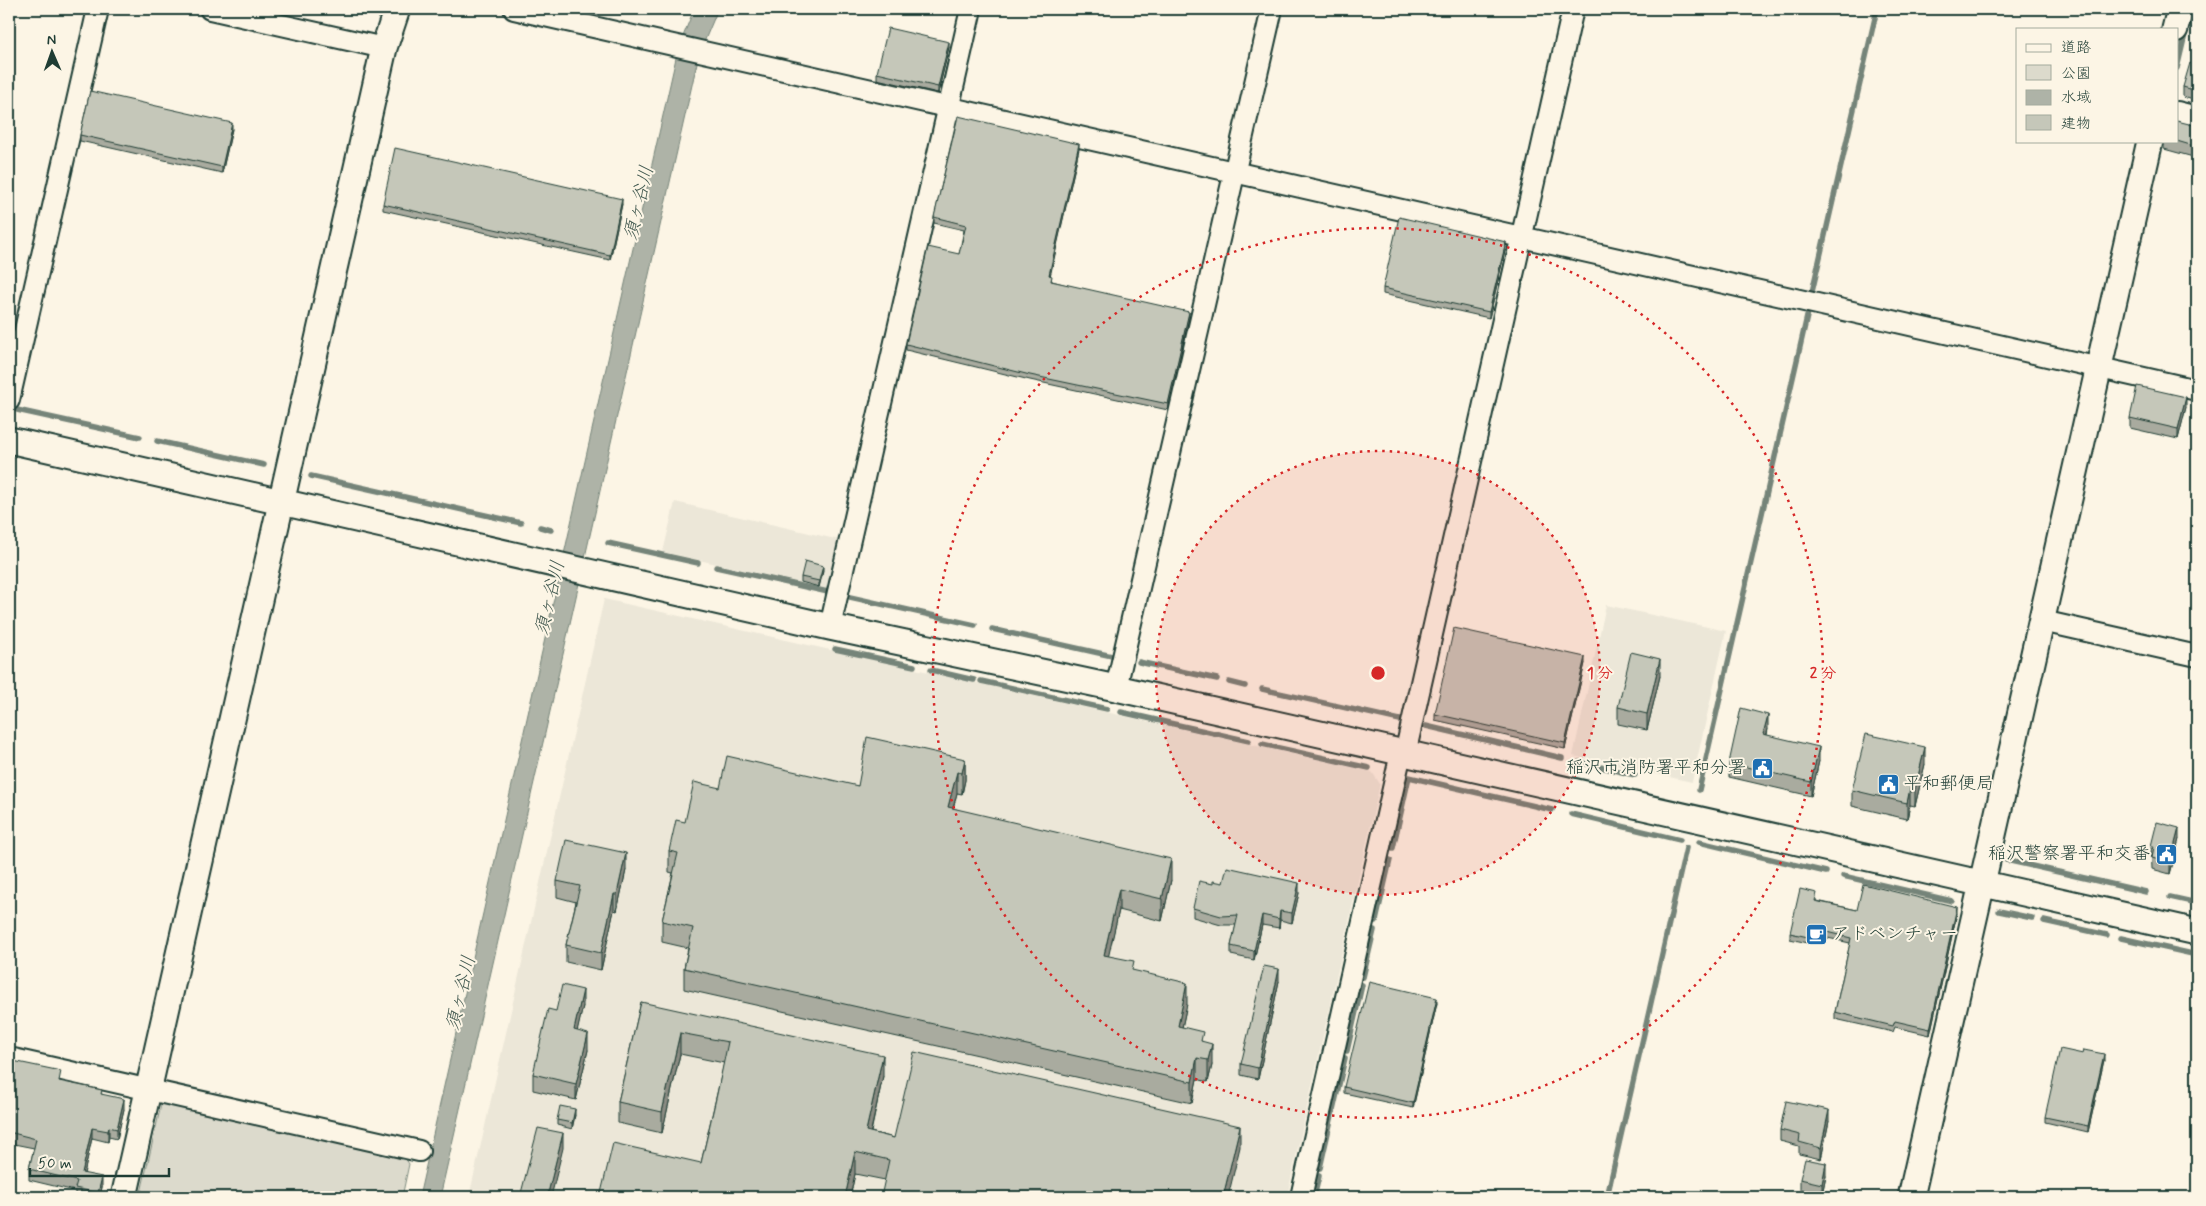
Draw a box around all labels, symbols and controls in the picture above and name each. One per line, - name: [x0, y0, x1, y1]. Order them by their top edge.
- north arrow: [28, 28, 78, 78]
- legend: [2016, 28, 2178, 142]
- text: N: [47, 31, 57, 49]
- text: 道路: [2061, 38, 2091, 58]
- text: 公園: [2061, 64, 2091, 84]
- text: 水域: [2061, 88, 2091, 108]
- text: 建物: [2061, 114, 2091, 134]
- water label: 須ヶ谷川: [618, 163, 660, 243]
- water label: 須ヶ谷川: [529, 558, 571, 638]
- centre of rings: [1369, 664, 1387, 682]
- text: 1 分: [1587, 664, 1613, 684]
- text: 2 分: [1810, 664, 1836, 684]
- place label: 稲沢市消防署平和分署: [1566, 756, 1746, 780]
- public building icon: 稲沢市消防署平和分署: [1750, 756, 1774, 780]
- public building icon: 平和郵便局: [1876, 772, 1900, 796]
- place label: 平和郵便局: [1904, 772, 1994, 796]
- place label: 稲沢警察署平和交番: [1988, 842, 2150, 866]
- public building icon: 稲沢警察署平和交番: [2154, 842, 2178, 866]
- cafe icon: アドベンチャー: [1804, 922, 1828, 946]
- place label: アドベンチャー: [1832, 922, 1958, 946]
- water label: 須ヶ谷川: [440, 953, 482, 1033]
- scale bar: [30, 1146, 169, 1178]
- text: 50 m: [38, 1154, 72, 1174]

